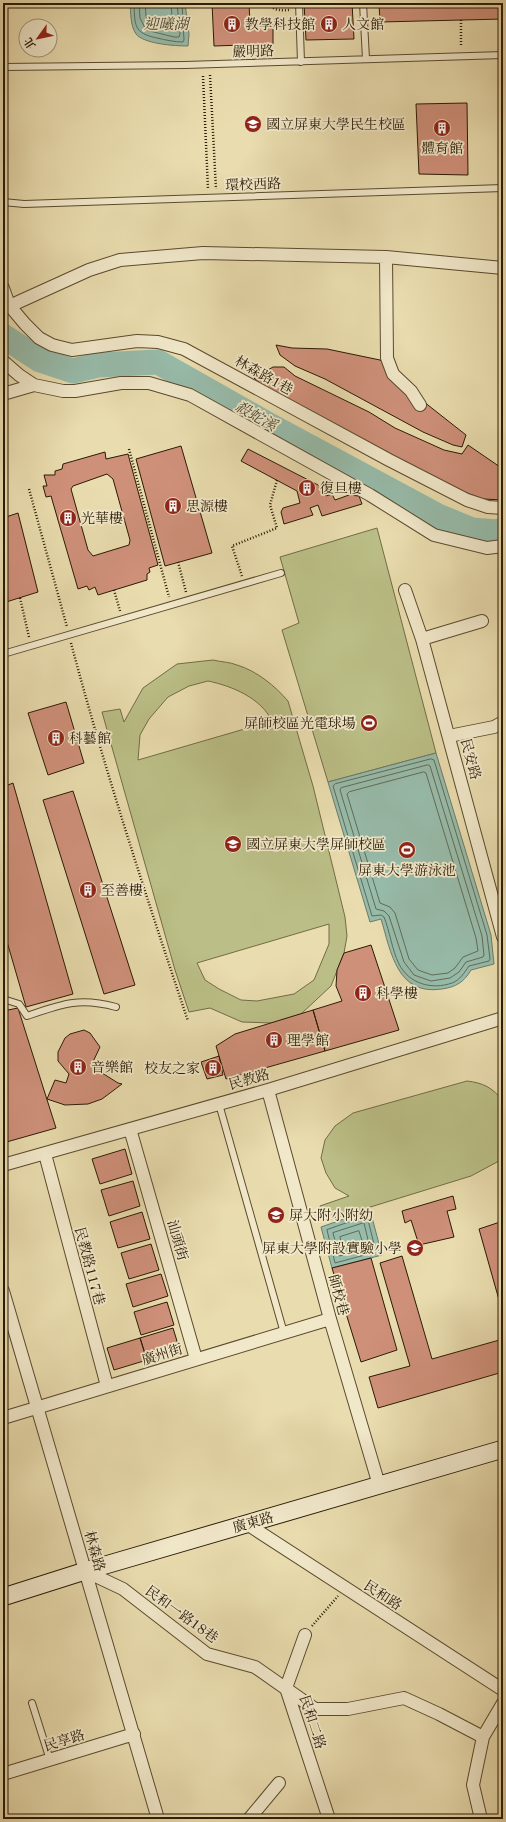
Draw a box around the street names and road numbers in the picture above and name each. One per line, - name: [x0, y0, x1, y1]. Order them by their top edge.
- street label: 嚴明路: [232, 43, 274, 60]
- street label: 環校西路: [225, 176, 281, 193]
- street label: 林森路1巷: [232, 353, 295, 398]
- street label: 民安路: [458, 737, 483, 781]
- street label: 民教路: [227, 1066, 271, 1092]
- street label: 汕頭街: [165, 1218, 191, 1262]
- street label: 民教路117巷: [72, 1225, 107, 1307]
- street label: 師校巷: [326, 1273, 351, 1317]
- street label: 廣州街: [140, 1341, 184, 1368]
- street label: 廣東路: [231, 1509, 275, 1535]
- street label: 林森路: [82, 1529, 108, 1573]
- street label: 民和路: [361, 1578, 404, 1613]
- street label: 民和一路18巷: [142, 1583, 221, 1646]
- street label: 民和二路: [297, 1693, 328, 1751]
- street label: 民享路: [42, 1727, 86, 1754]

